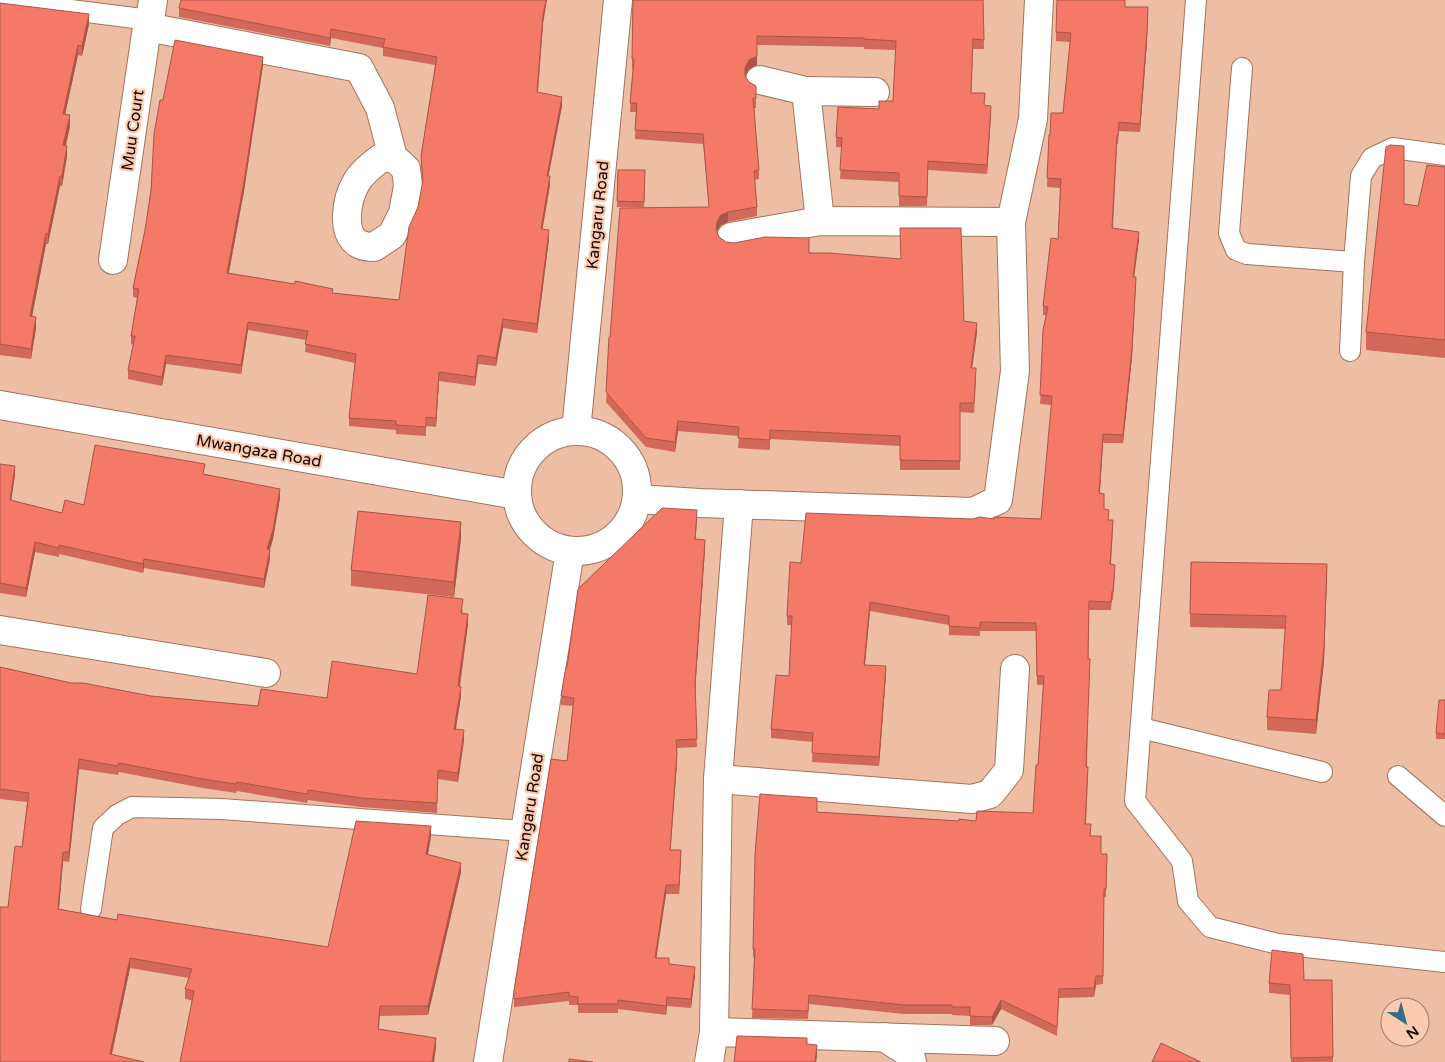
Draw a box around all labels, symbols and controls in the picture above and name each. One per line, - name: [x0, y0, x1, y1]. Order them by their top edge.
- street label: Muu Court: [117, 88, 149, 172]
- street label: Kangaru Road: [582, 160, 614, 270]
- street label: Mwangaza Road: [195, 430, 323, 472]
- street label: Kangaru Road: [512, 752, 548, 862]
- north arrow: [1380, 997, 1430, 1047]
- text: N: [1403, 1022, 1422, 1042]

